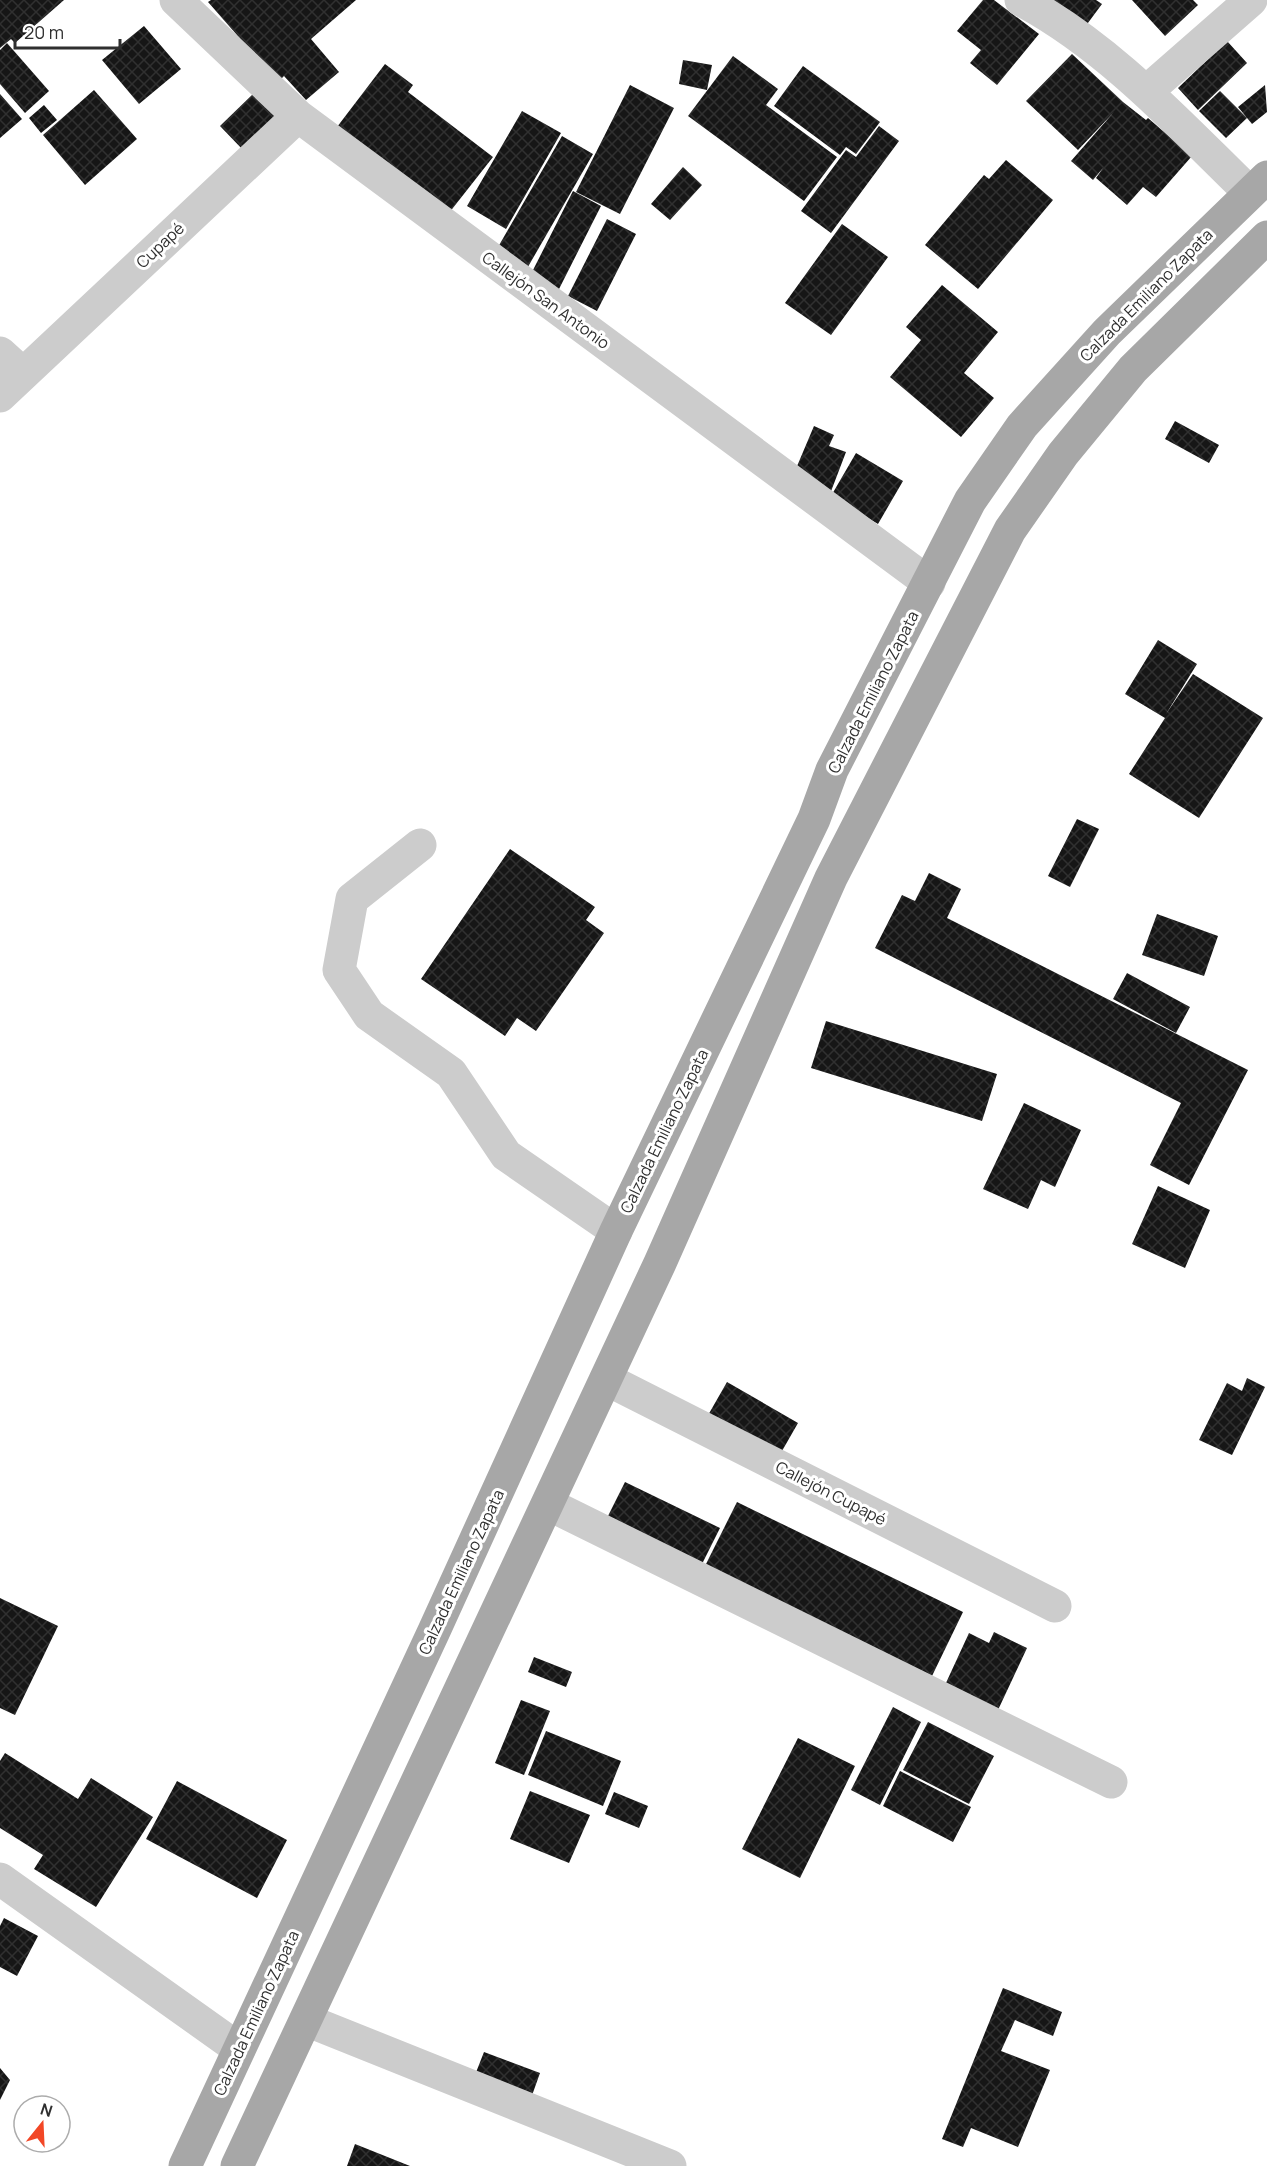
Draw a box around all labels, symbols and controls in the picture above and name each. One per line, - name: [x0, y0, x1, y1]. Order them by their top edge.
- scale bar: [15, 12, 120, 50]
- text: 20 m: [24, 20, 64, 44]
- street label: Cupapé: [131, 217, 189, 273]
- street label: Calzada Emiliano Zapata: [1075, 224, 1217, 366]
- street label: Callejón San Antonio: [478, 246, 614, 354]
- street label: Calzada Emiliano Zapata: [822, 607, 924, 777]
- street label: Calzada Emiliano Zapata: [615, 1045, 713, 1217]
- street label: Callejón Cupapé: [772, 1456, 890, 1530]
- street label: Calzada Emiliano Zapata: [413, 1486, 509, 1658]
- street label: Calzada Emiliano Zapata: [208, 1927, 304, 2099]
- north arrow: [12, 2094, 72, 2154]
- text: N: [38, 2097, 56, 2122]

